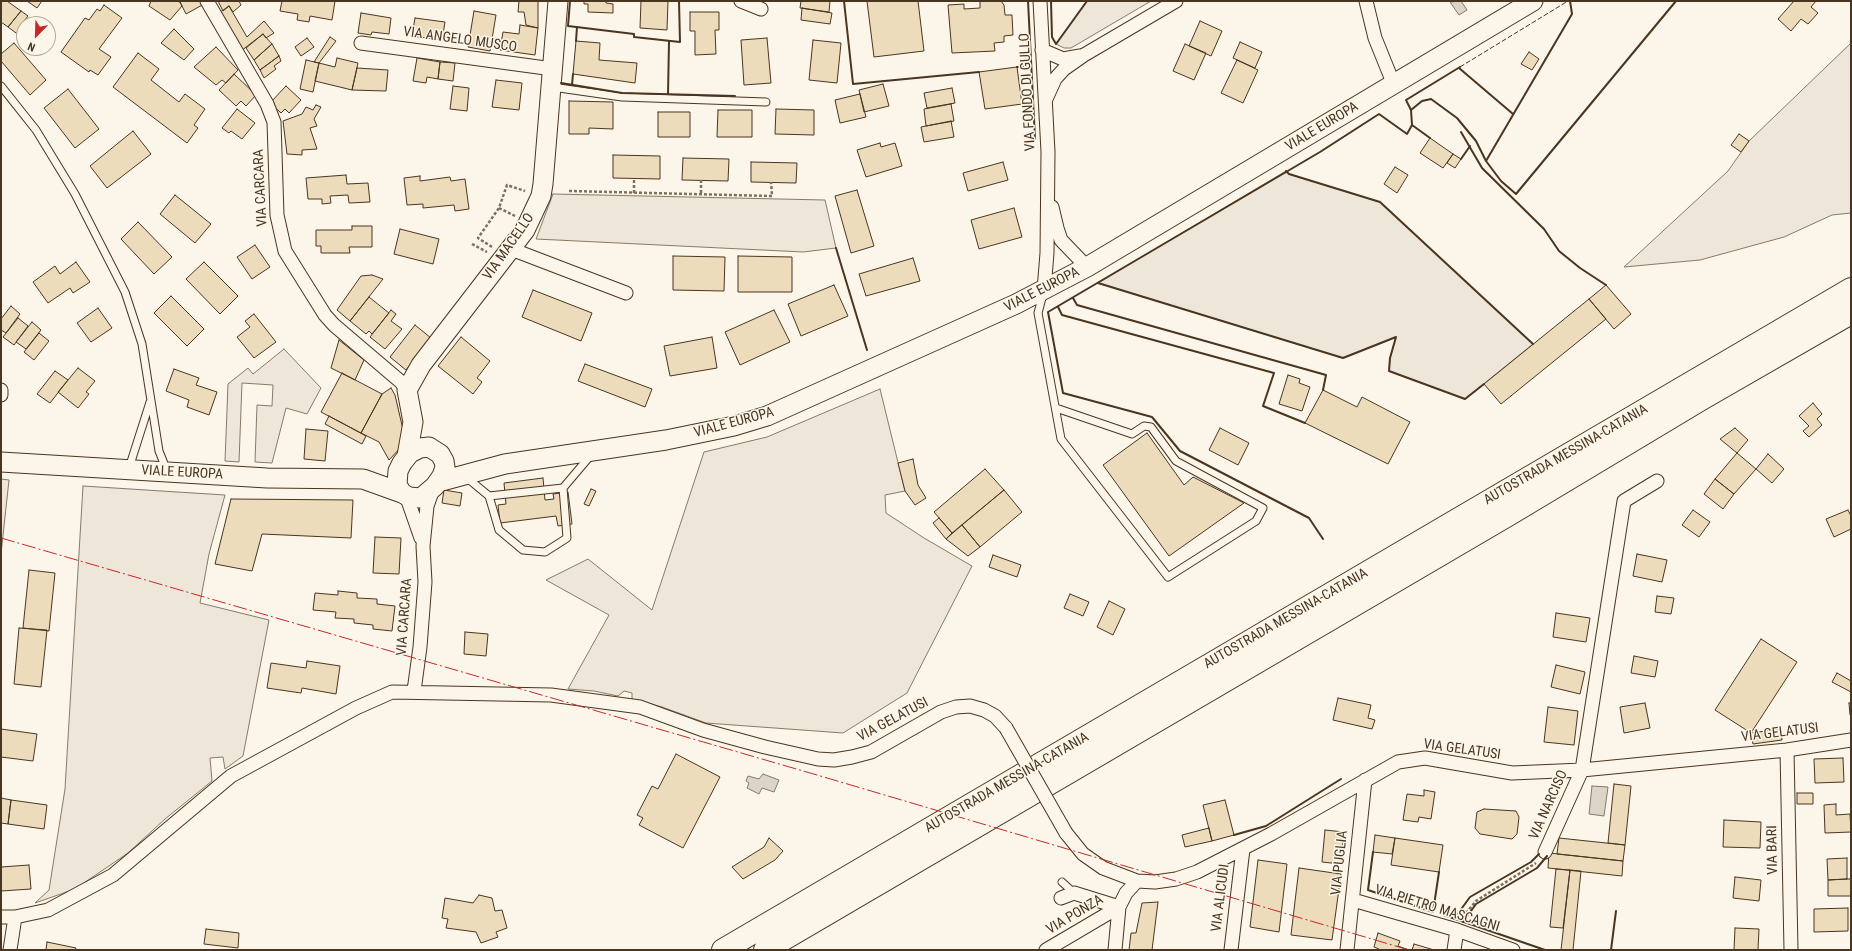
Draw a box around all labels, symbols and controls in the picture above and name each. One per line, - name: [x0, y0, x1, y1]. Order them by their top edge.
- north arrow: [16, 16, 56, 56]
- street label: VIA ANGELO MUSCO: [402, 24, 518, 56]
- street label: VIA FONDO DI GULLO: [1017, 32, 1039, 152]
- text: N: [26, 39, 37, 54]
- street label: VIALE EUROPA: [1283, 99, 1361, 155]
- street label: VIA CARCARA: [251, 149, 271, 227]
- street label: VIA MACELLO: [480, 210, 538, 284]
- street label: VIALE EUROPA: [1002, 264, 1082, 316]
- street label: AUTOSTRADA MESSINA-CATANIA: [1481, 401, 1651, 509]
- street label: VIALE EUROPA: [692, 404, 776, 442]
- street label: VIALE EUROPA: [141, 462, 223, 484]
- street label: AUTOSTRADA MESSINA-CATANIA: [1201, 565, 1371, 673]
- street label: VIA CARCARA: [394, 578, 416, 656]
- street label: VIA GELATUSI: [855, 694, 931, 746]
- street label: VIA GELATUSI: [1740, 720, 1820, 746]
- street label: AUTOSTRADA MESSINA-CATANIA: [922, 729, 1092, 837]
- street label: VIA GELATUSI: [1422, 736, 1502, 764]
- street label: VIA NARCISO: [1526, 768, 1572, 842]
- street label: VIA BARI: [1764, 825, 1782, 875]
- street label: VIA PUGLIA: [1328, 830, 1352, 896]
- street label: VIA ALICUDI: [1209, 863, 1233, 933]
- street label: VIA PIETRO MASCAGNI: [1372, 882, 1502, 936]
- street label: VIA PONZA: [1044, 892, 1106, 938]

